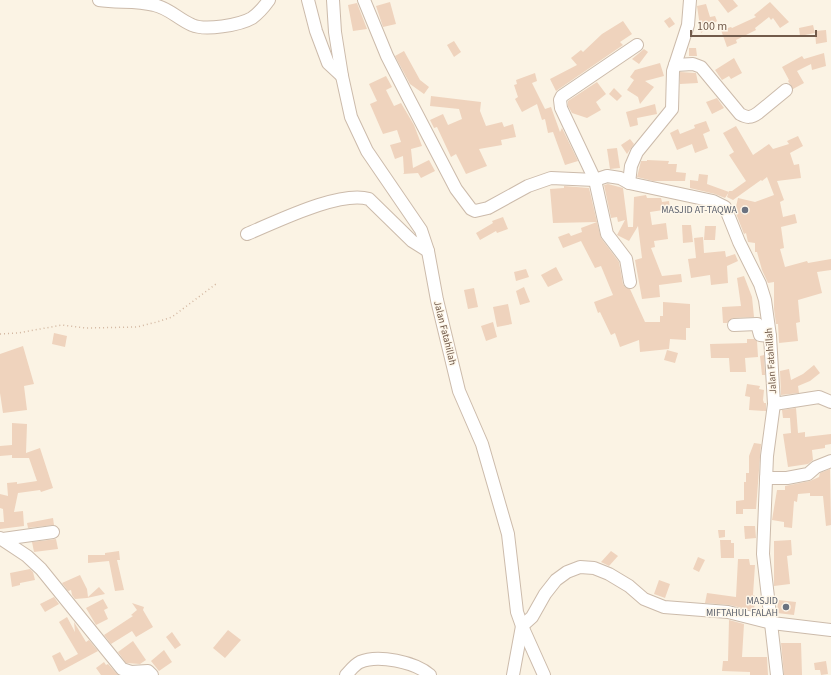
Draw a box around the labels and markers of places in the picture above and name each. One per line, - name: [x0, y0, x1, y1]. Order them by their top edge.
- place label: MASJID AT-TAQWA: [661, 203, 738, 217]
- marker: MASJID AT-TAQWA: [740, 205, 750, 215]
- place label: MASJID MIFTAHUL FALAH: [706, 594, 778, 620]
- marker: MASJID MIFTAHUL FALAH: [781, 602, 791, 612]

